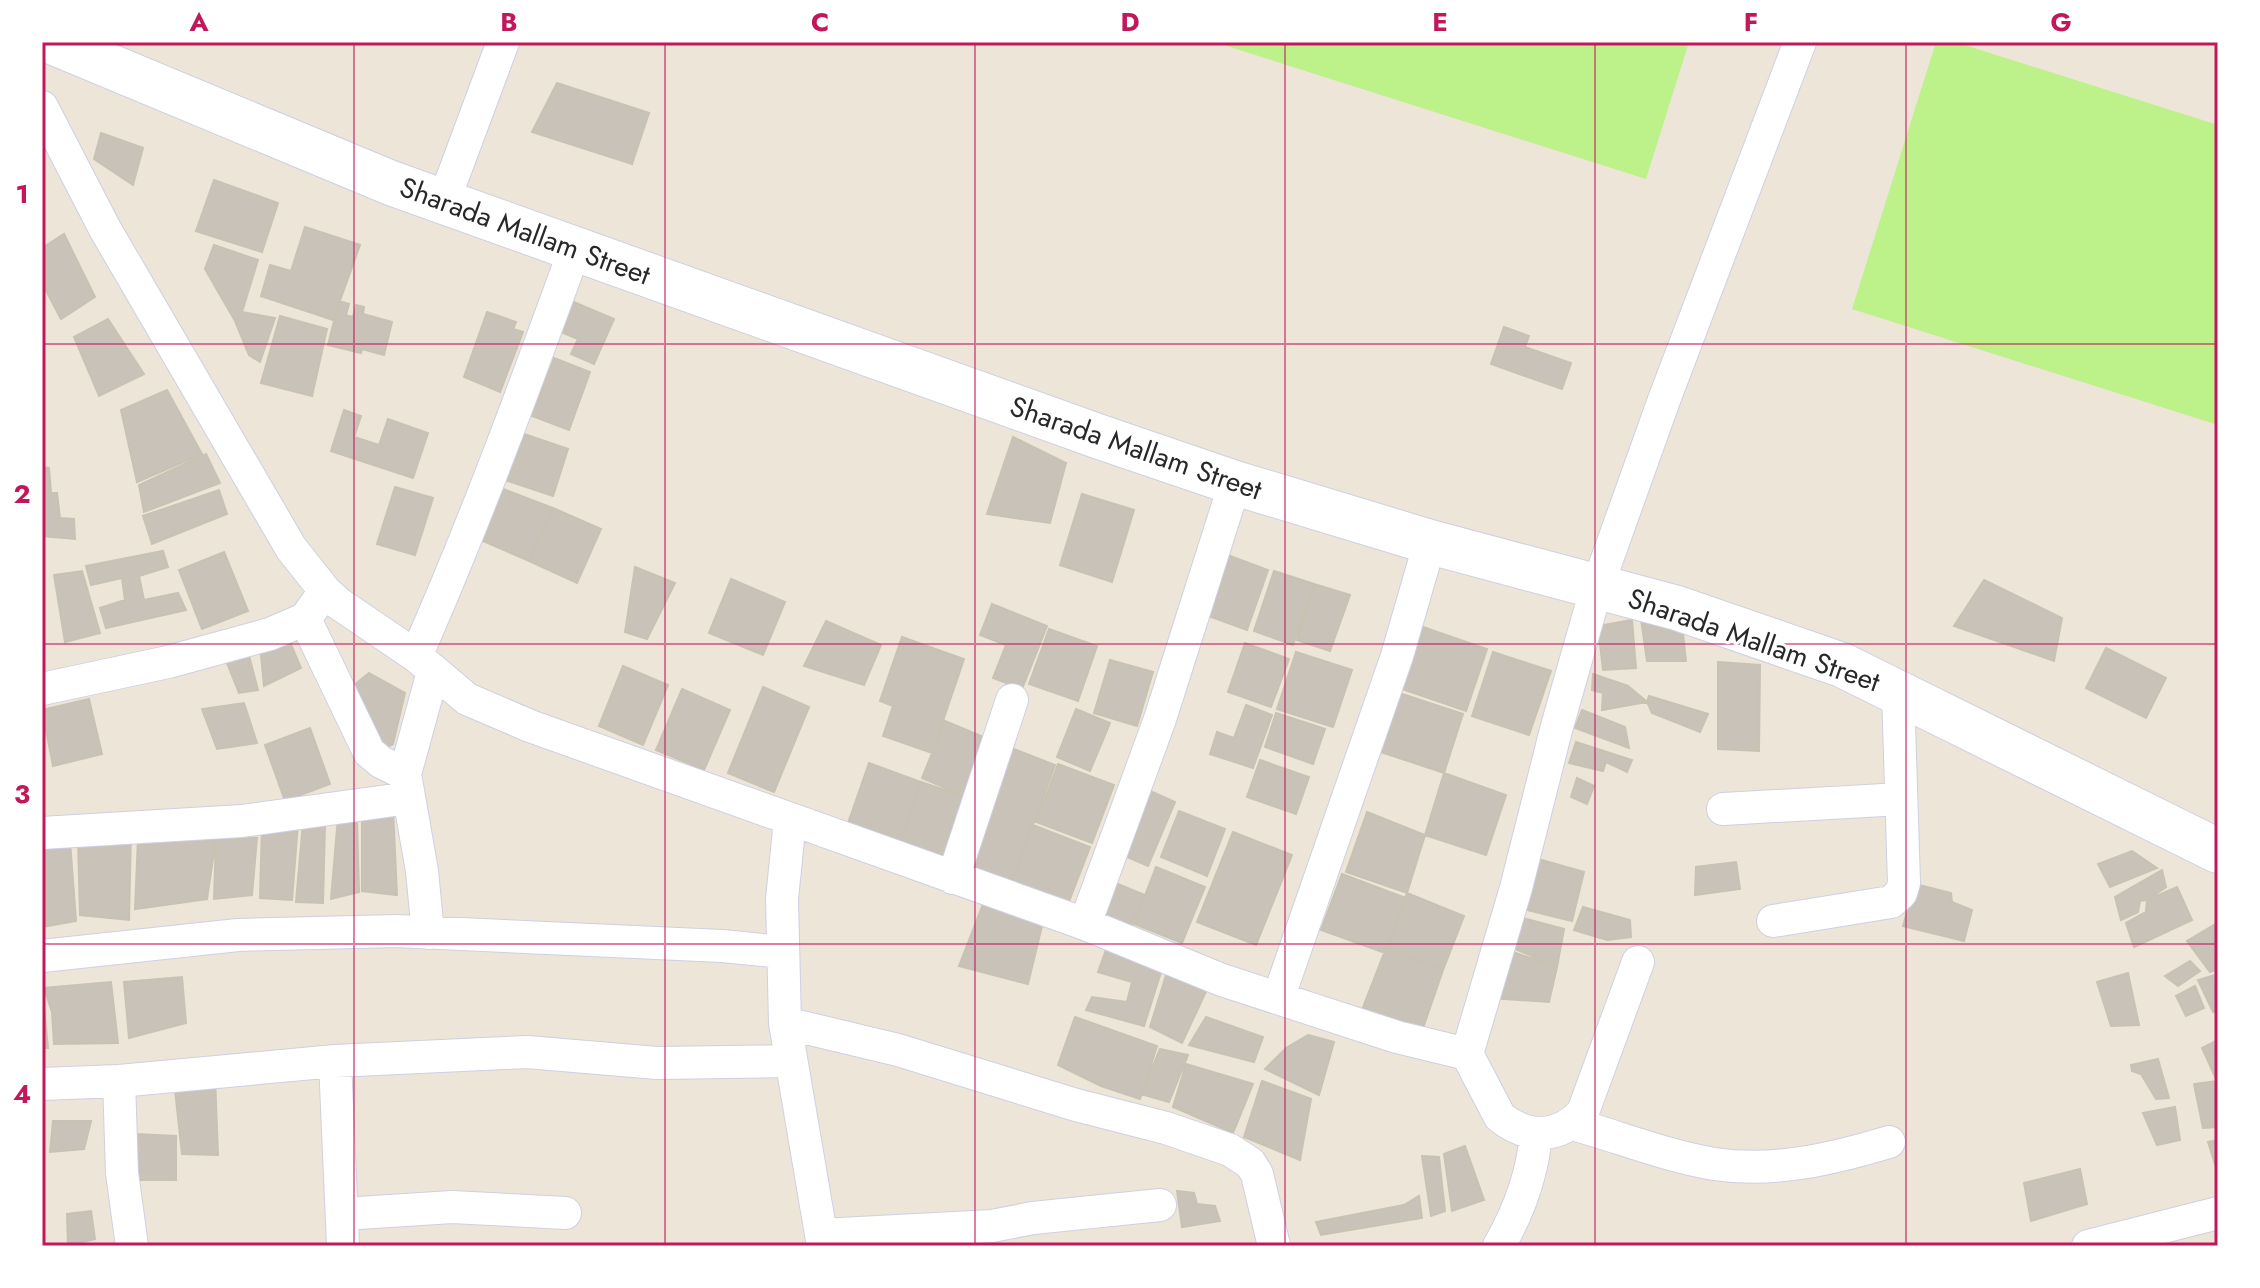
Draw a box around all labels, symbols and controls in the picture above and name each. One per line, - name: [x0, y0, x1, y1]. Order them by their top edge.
- text: A: [188, 3, 209, 41]
- text: B: [500, 3, 518, 41]
- text: C: [811, 3, 829, 41]
- text: D: [1120, 3, 1140, 41]
- text: E: [1432, 3, 1448, 41]
- text: F: [1744, 3, 1758, 41]
- text: G: [2050, 3, 2072, 41]
- street label: Sharada Mallam Street: [394, 167, 656, 295]
- text: 1: [15, 175, 29, 213]
- street label: Sharada Mallam Street: [1005, 386, 1268, 510]
- text: 2: [13, 475, 31, 513]
- street label: Sharada Mallam Street: [1623, 578, 1886, 702]
- text: 3: [14, 775, 30, 813]
- text: 4: [13, 1075, 31, 1113]

